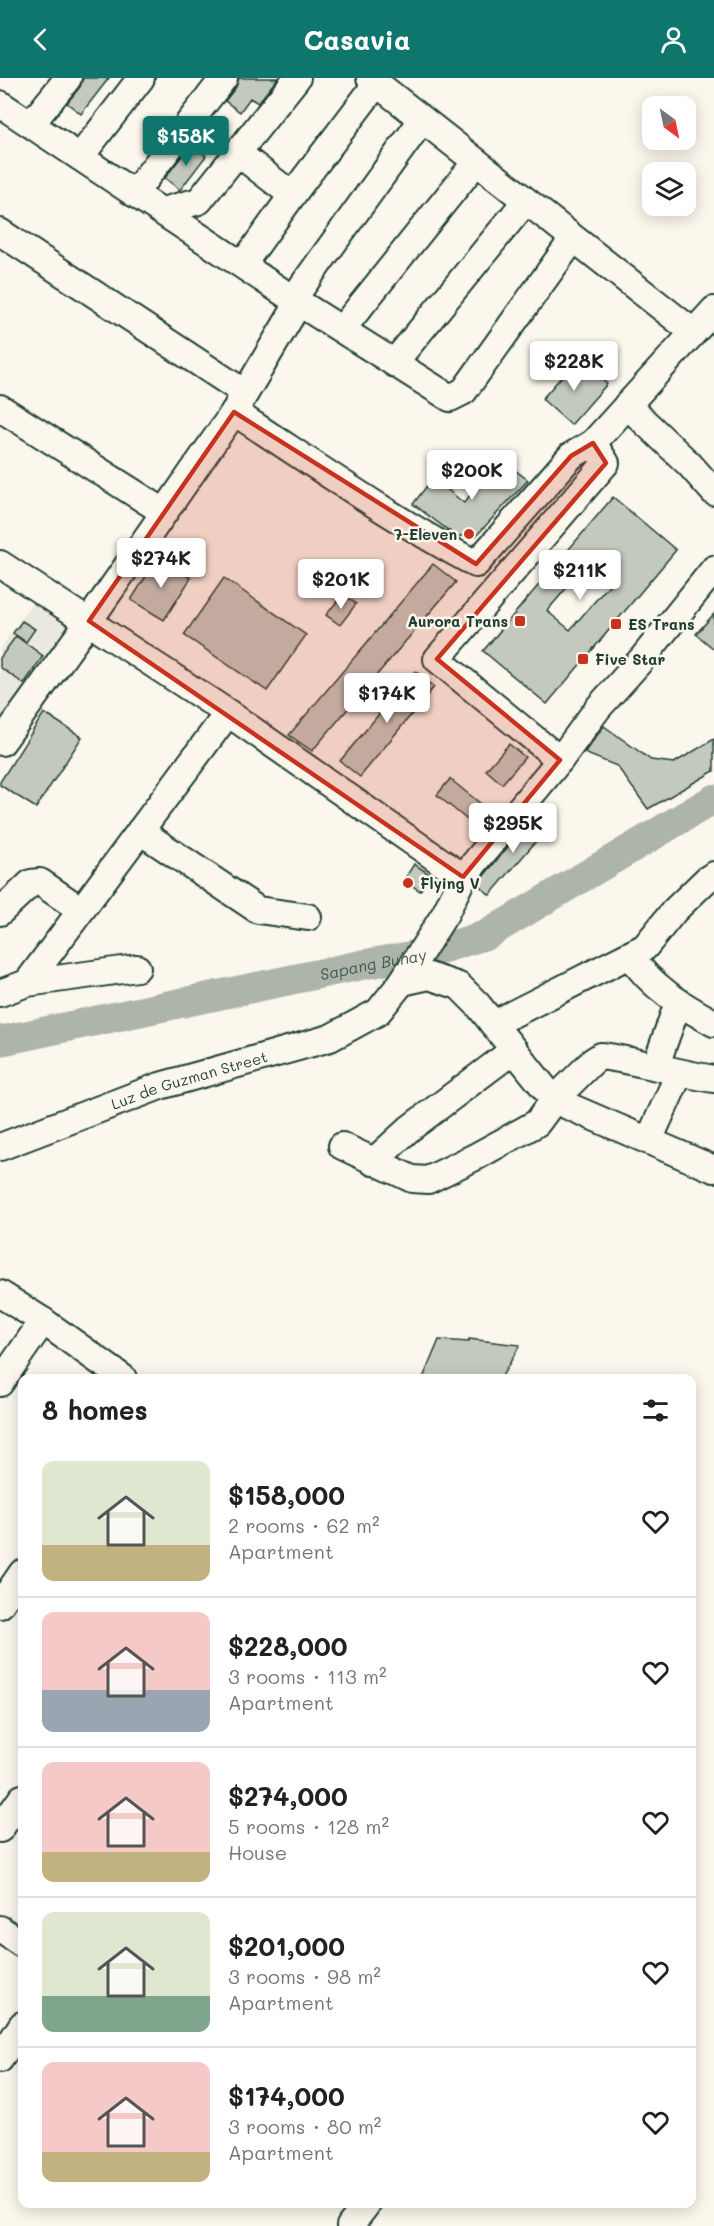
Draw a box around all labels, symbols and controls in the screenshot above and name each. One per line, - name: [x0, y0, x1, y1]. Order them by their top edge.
- text: Casavia: [303, 22, 411, 57]
- icon: back: [24, 23, 57, 56]
- icon: person: [657, 23, 690, 56]
- north arrow: [642, 96, 696, 150]
- map controls: [642, 96, 696, 216]
- pin: $158K: [144, 116, 228, 167]
- text: $158K: [157, 122, 215, 148]
- button: layers: [642, 162, 696, 216]
- pin: $228K: [532, 341, 616, 392]
- text: $228K: [544, 347, 604, 373]
- pin: $200K: [430, 450, 514, 501]
- text: $200K: [441, 456, 503, 482]
- place label: 7-Eleven: [394, 524, 457, 544]
- marker: 7-Eleven: [462, 527, 476, 541]
- pin: $274K: [119, 538, 203, 589]
- text: $274K: [131, 544, 191, 570]
- pin: $211K: [538, 550, 622, 601]
- text: $211K: [553, 556, 607, 582]
- pin: $201K: [299, 559, 383, 610]
- text: $201K: [312, 565, 370, 591]
- place label: Aurora Trans: [408, 611, 508, 631]
- marker: Aurora Trans: [513, 614, 527, 628]
- place label: ES Trans: [628, 614, 694, 634]
- marker: ES Trans: [609, 617, 623, 631]
- place label: Five Star: [595, 649, 665, 669]
- marker: Five Star: [576, 652, 590, 666]
- pin: $174K: [345, 673, 429, 724]
- text: $174K: [358, 679, 416, 705]
- pin: $295K: [471, 803, 555, 854]
- text: $295K: [483, 809, 543, 835]
- place label: Flying V: [420, 873, 480, 893]
- marker: Flying V: [401, 876, 415, 890]
- water label: Sapang Buhay: [318, 943, 429, 984]
- street label: Luz de Guzman Street: [108, 1046, 270, 1114]
- text: 8 homes: [42, 1393, 148, 1427]
- icon: filters: [639, 1394, 672, 1427]
- text: $158,000: [228, 1478, 345, 1512]
- icon: home: [90, 1485, 162, 1557]
- icon: heart: [639, 1505, 672, 1538]
- text: 2 rooms · 62 m²: [228, 1512, 380, 1538]
- text: Apartment: [228, 1538, 334, 1564]
- text: $228,000: [228, 1629, 347, 1663]
- icon: home: [90, 1636, 162, 1708]
- icon: heart: [639, 1656, 672, 1689]
- text: 3 rooms · 113 m²: [228, 1663, 387, 1689]
- text: Apartment: [228, 1689, 334, 1715]
- text: $274,000: [228, 1779, 348, 1813]
- icon: home: [90, 1786, 162, 1858]
- icon: heart: [639, 1806, 672, 1839]
- text: 5 rooms · 128 m²: [228, 1813, 389, 1839]
- text: House: [228, 1839, 287, 1865]
- text: $201,000: [228, 1929, 345, 1963]
- icon: home: [90, 1936, 162, 2008]
- icon: heart: [639, 1956, 672, 1989]
- text: 3 rooms · 98 m²: [228, 1963, 381, 1989]
- text: Apartment: [228, 1989, 334, 2015]
- text: $174,000: [228, 2079, 345, 2113]
- icon: home: [90, 2086, 162, 2158]
- icon: heart: [639, 2106, 672, 2139]
- text: 3 rooms · 80 m²: [228, 2113, 381, 2139]
- text: Apartment: [228, 2139, 334, 2165]

